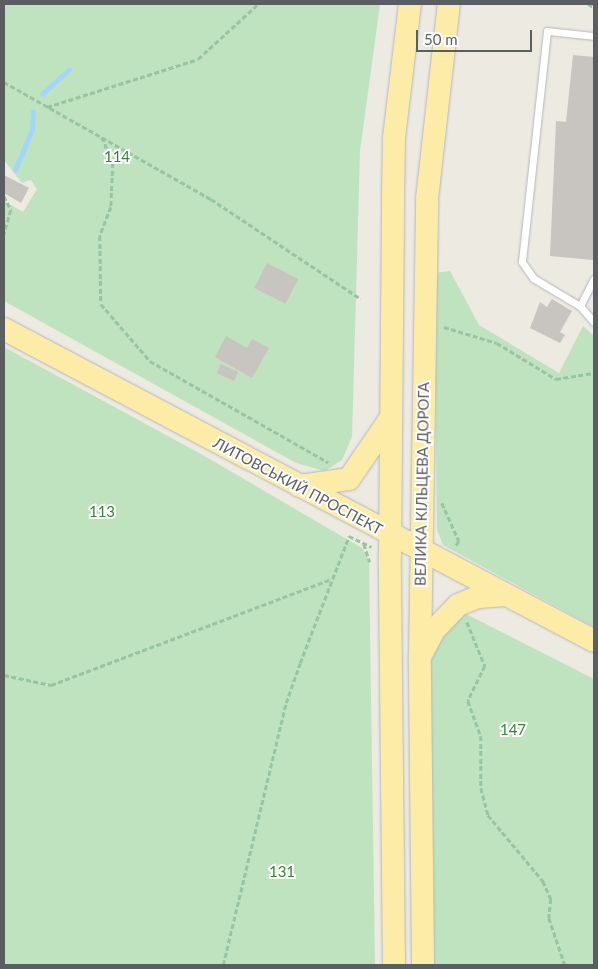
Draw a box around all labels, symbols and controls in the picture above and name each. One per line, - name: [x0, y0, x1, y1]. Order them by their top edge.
- scale bar: [418, 20, 534, 52]
- text: 50 m: [424, 30, 458, 48]
- park label: 114: [104, 148, 130, 166]
- street label: ВЕЛИКА КІЛЬЦЕВА ДОРОГА: [411, 382, 433, 586]
- street label: ЛИТОВСЬКИЙ ПРОСПЕКТ: [210, 434, 386, 538]
- park label: 113: [89, 503, 115, 521]
- park label: 147: [500, 721, 526, 739]
- park label: 131: [269, 863, 295, 881]

